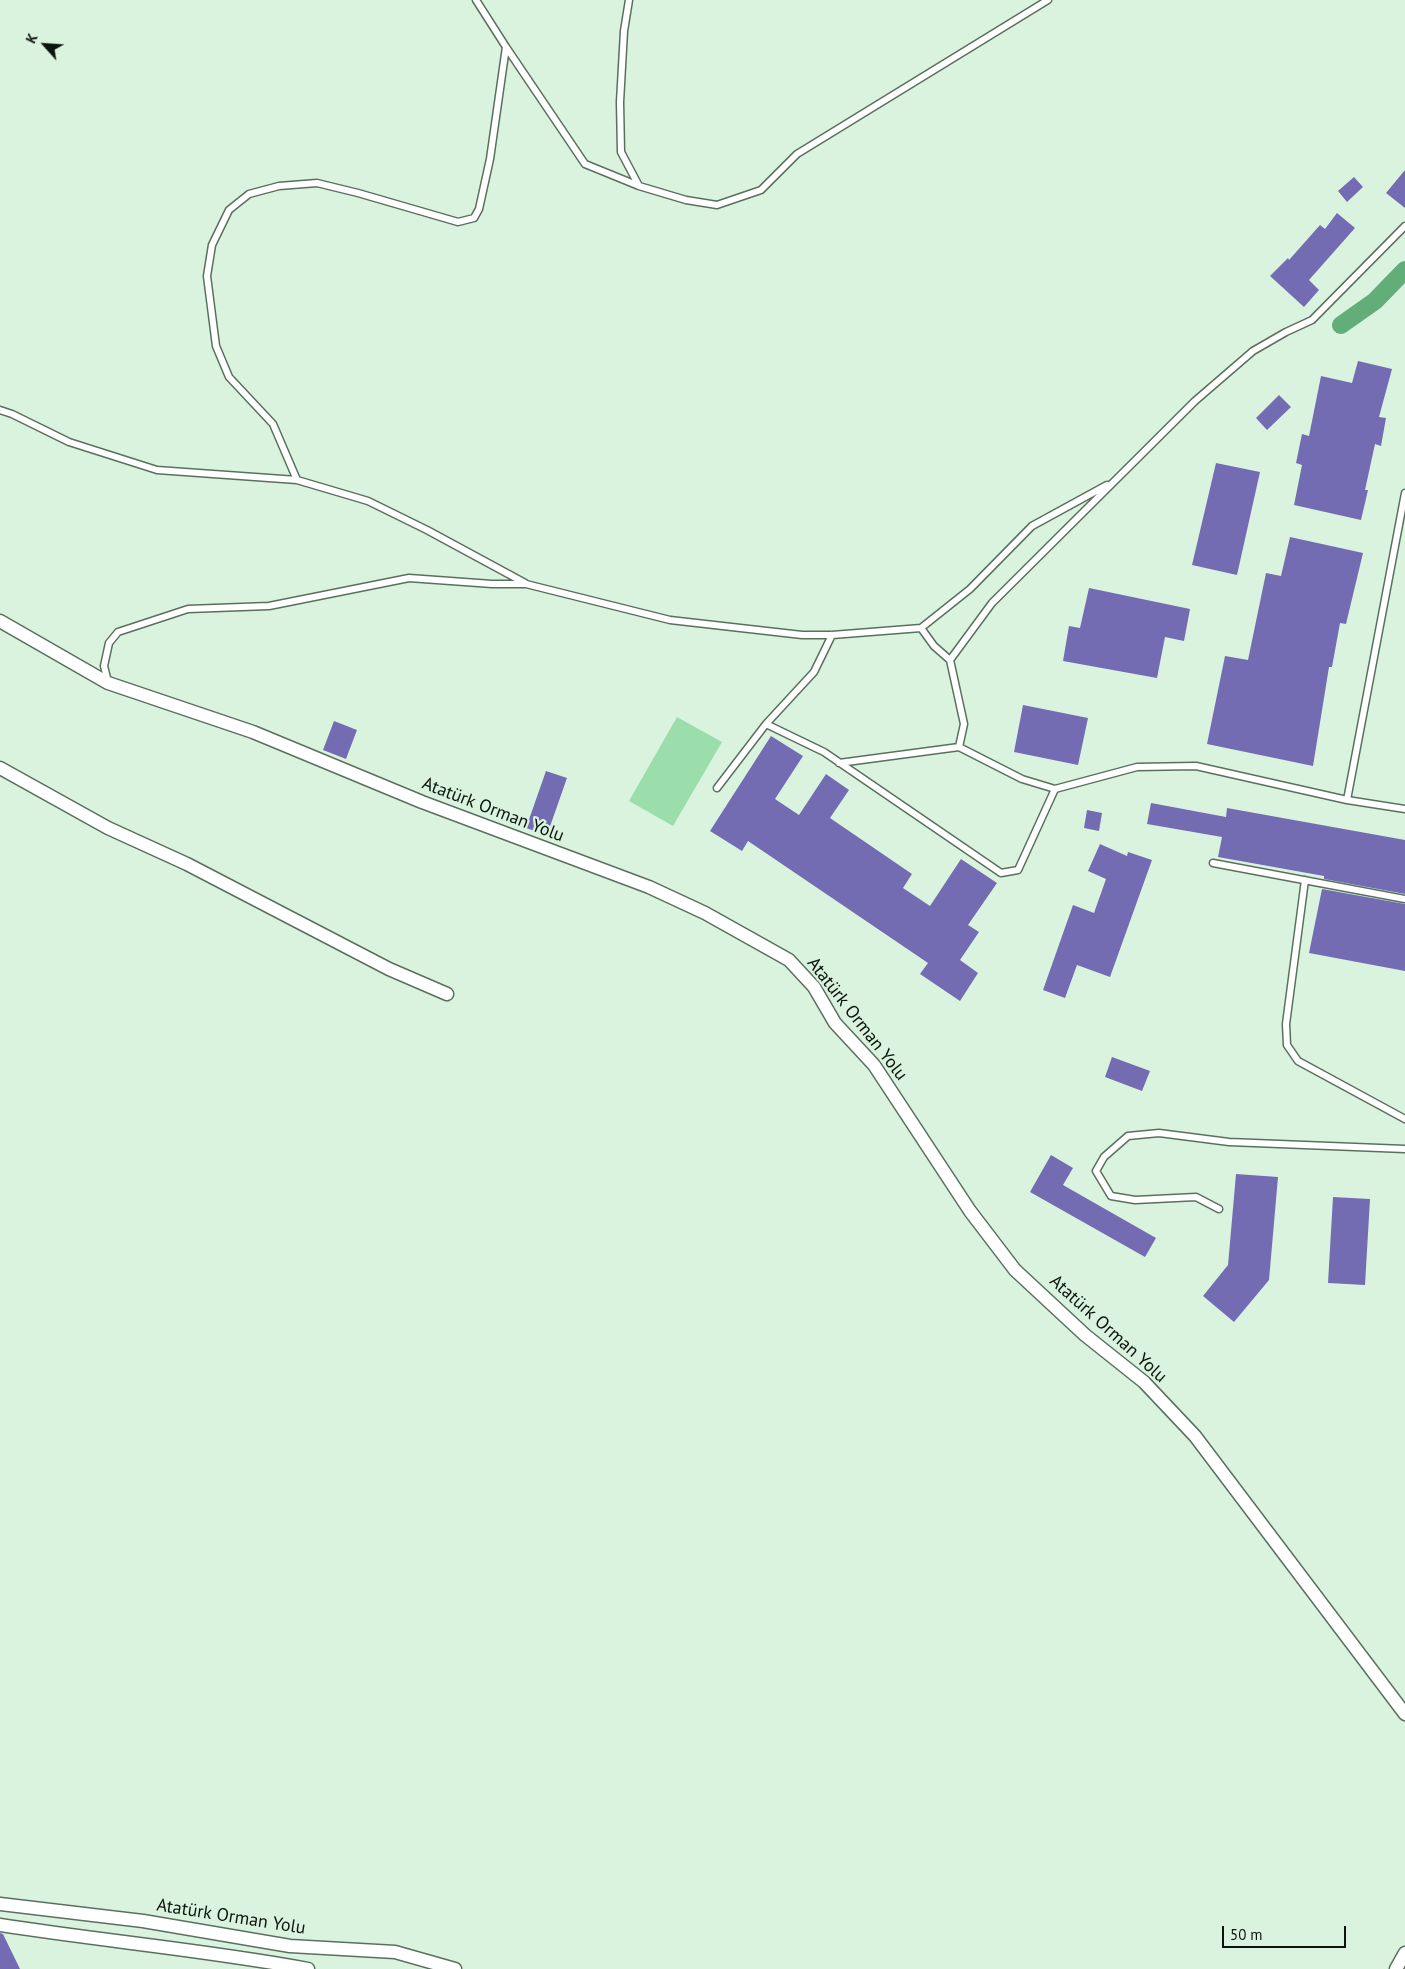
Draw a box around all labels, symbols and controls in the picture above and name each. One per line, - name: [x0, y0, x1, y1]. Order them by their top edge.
- north arrow: [20, 20, 70, 70]
- text: K: [22, 31, 42, 46]
- street label: Atatürk Orman Yolu: [419, 773, 567, 847]
- street label: Atatürk Orman Yolu: [802, 953, 912, 1085]
- street label: Atatürk Orman Yolu: [1045, 1271, 1171, 1387]
- street label: Atatürk Orman Yolu: [155, 1895, 307, 1939]
- scale bar: [1225, 1916, 1349, 1948]
- text: 50 m: [1230, 1925, 1263, 1944]

